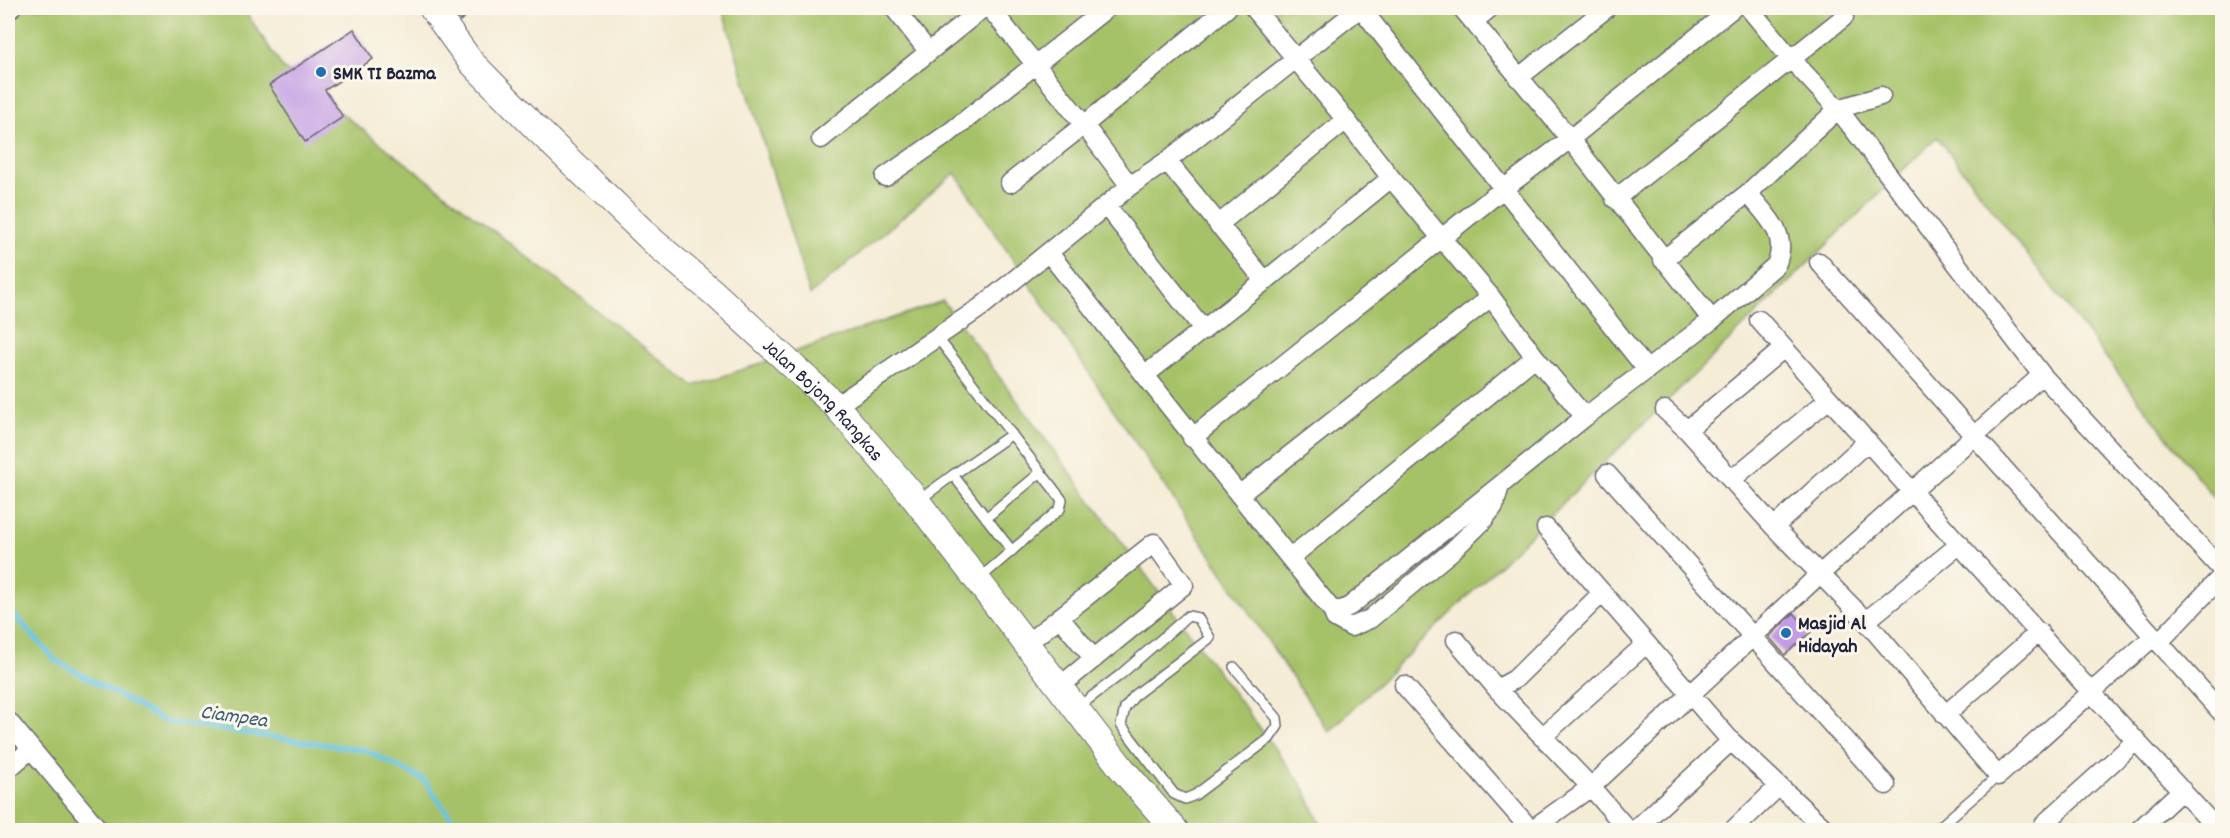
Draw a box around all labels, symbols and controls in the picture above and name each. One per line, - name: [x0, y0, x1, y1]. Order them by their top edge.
- place label: SMK TI Bazma: [333, 61, 436, 89]
- marker: SMK TI Bazma: [314, 65, 328, 79]
- street label: Jalan Bojong Rangkas: [755, 333, 889, 469]
- place label: Masjid Al Hidayah: [1798, 611, 1866, 662]
- marker: Masjid Al Hidayah: [1779, 626, 1793, 640]
- water label: Ciampea: [198, 698, 270, 738]

